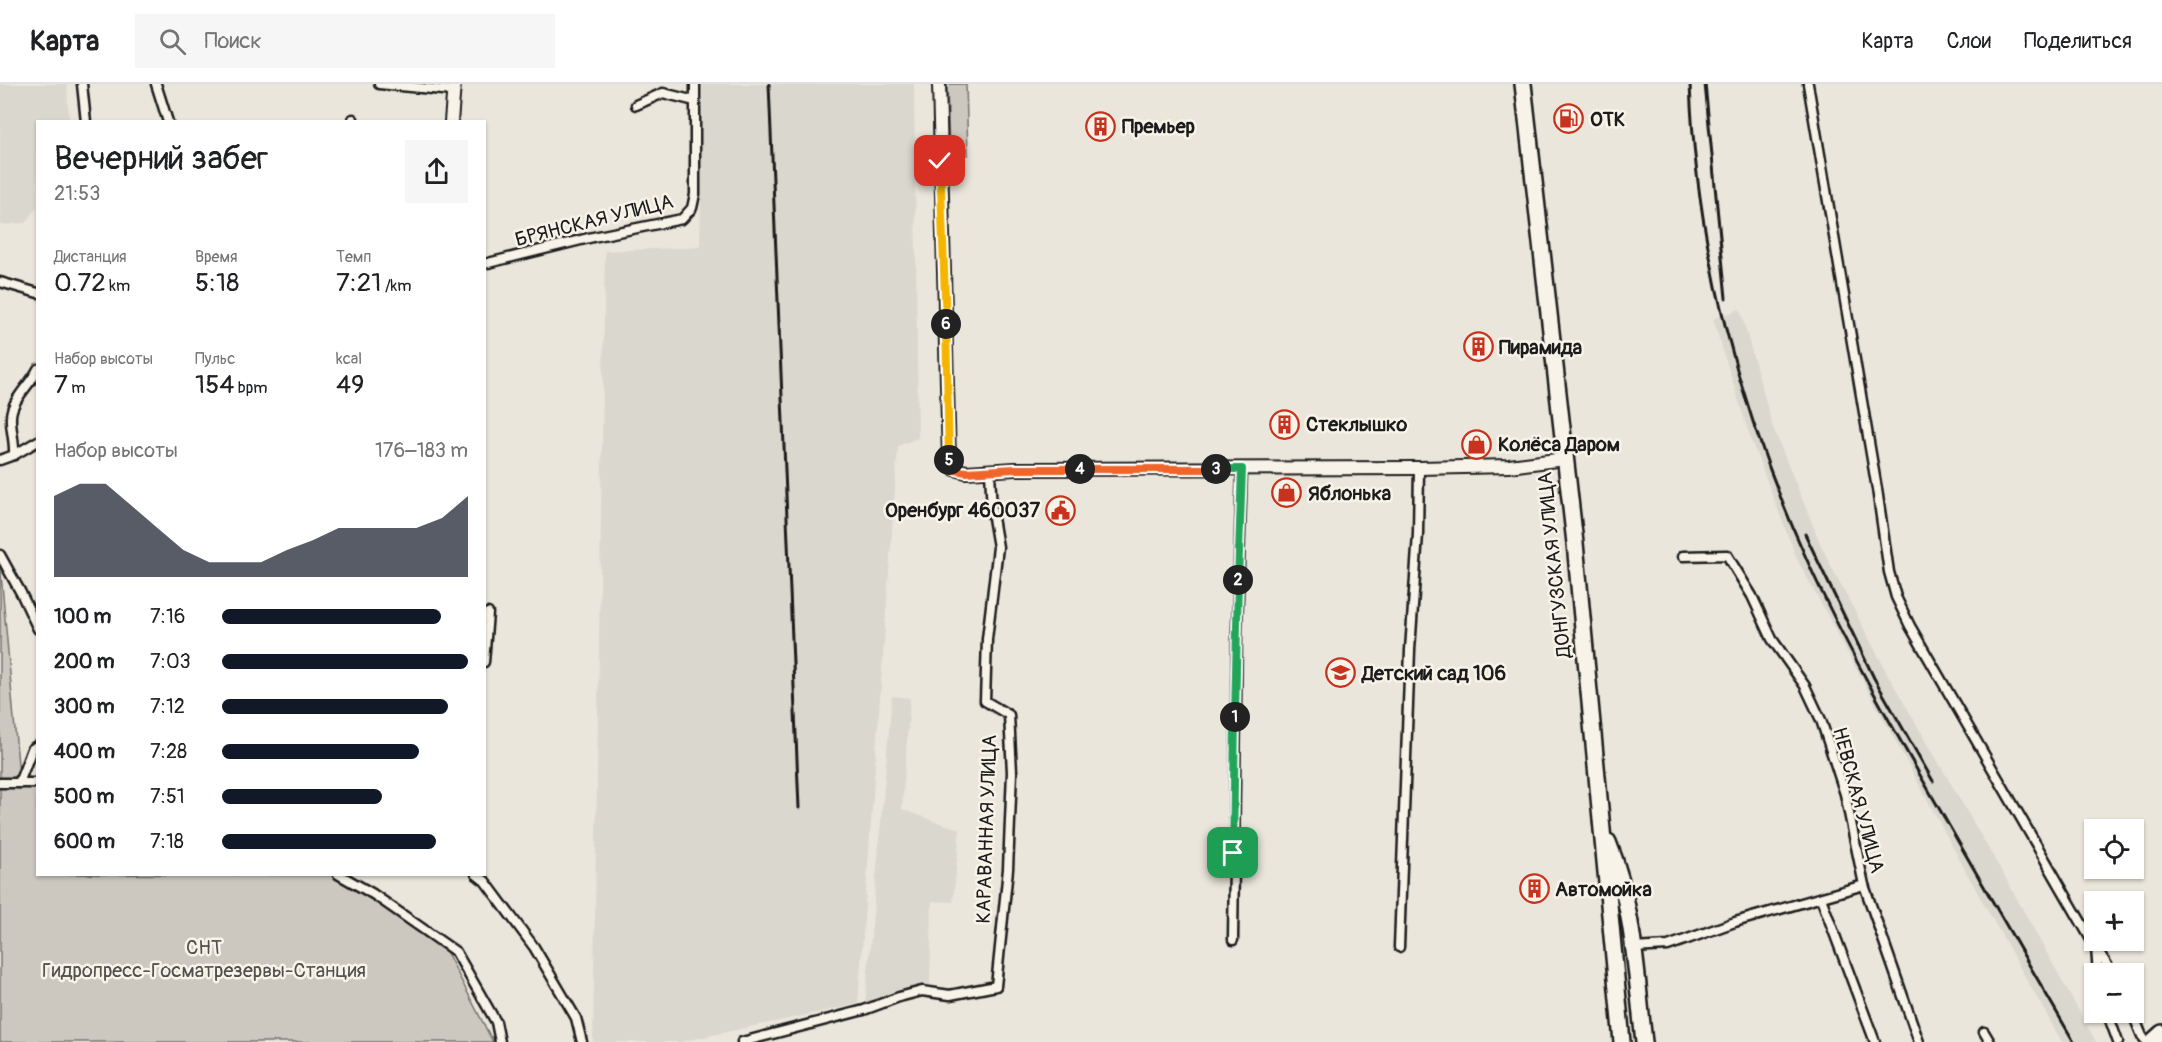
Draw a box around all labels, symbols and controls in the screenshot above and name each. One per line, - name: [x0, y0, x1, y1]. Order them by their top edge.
- search box: [135, 14, 555, 68]
- text: Карта: [30, 24, 99, 59]
- icon: search: [156, 25, 189, 58]
- text: Поиск: [204, 27, 262, 55]
- text: Карта: [1861, 28, 1913, 55]
- text: Слои: [1946, 28, 1991, 55]
- text: Поделиться: [2024, 28, 2132, 55]
- fuel station icon: ОТК: [1553, 103, 1585, 135]
- place label: ОТК: [1590, 107, 1625, 132]
- building icon: Премьер: [1085, 110, 1117, 142]
- place label: Премьер: [1122, 114, 1196, 139]
- pin: [914, 135, 965, 186]
- text: Вечерний забег: [54, 138, 268, 179]
- button: share: [405, 140, 468, 203]
- icon: check: [923, 144, 956, 177]
- text: 21:53: [54, 181, 100, 206]
- street label: БРЯНСКАЯ УЛИЦА: [512, 189, 676, 252]
- text: Дистанция: [54, 247, 127, 267]
- text: Время: [195, 247, 238, 267]
- text: Темп: [336, 247, 371, 267]
- text: 0.72: [54, 267, 106, 299]
- text: 5:18: [195, 267, 239, 299]
- text: 7:21: [336, 267, 381, 299]
- text: km: [106, 276, 130, 296]
- text: /km: [381, 276, 412, 296]
- pin: 6: [931, 309, 961, 339]
- text: 6: [941, 314, 951, 334]
- building icon: Пирамида: [1462, 331, 1494, 363]
- place label: Пирамида: [1499, 335, 1582, 360]
- text: Набор высоты: [54, 349, 153, 369]
- text: Пульс: [195, 349, 235, 369]
- text: kcal: [336, 349, 362, 369]
- text: 7: [54, 369, 68, 401]
- text: 154: [195, 369, 234, 401]
- text: 49: [336, 369, 364, 401]
- text: m: [68, 378, 85, 398]
- text: bpm: [234, 378, 267, 398]
- building icon: Стеклышко: [1269, 408, 1301, 440]
- place label: Стеклышко: [1306, 412, 1407, 437]
- shop icon: Колёса Даром: [1461, 428, 1493, 460]
- place label: Колёса Даром: [1498, 432, 1620, 457]
- text: Набор высоты: [54, 438, 178, 463]
- text: 176–183 m: [375, 438, 468, 463]
- pin: 5: [934, 445, 964, 475]
- text: 5: [945, 450, 953, 470]
- pin: 4: [1065, 454, 1095, 484]
- pin: 3: [1201, 454, 1231, 484]
- text: 4: [1075, 459, 1085, 479]
- text: 3: [1212, 459, 1220, 479]
- street label: ДОНГУЗСКАЯ УЛИЦА: [1532, 471, 1577, 660]
- shop icon: Яблонька: [1271, 477, 1303, 509]
- place label: Яблонька: [1308, 481, 1391, 506]
- public building icon: Оренбург 460037: [1045, 494, 1077, 526]
- place label: Оренбург 460037: [885, 498, 1040, 523]
- pin: 2: [1223, 565, 1253, 595]
- text: 2: [1234, 570, 1242, 590]
- text: 100 m: [54, 604, 111, 629]
- text: 7:16: [150, 604, 185, 629]
- text: 200 m: [54, 649, 115, 674]
- text: 7:03: [150, 649, 191, 674]
- school or university icon: Детский сад 106: [1325, 657, 1357, 689]
- place label: Детский сад 106: [1361, 661, 1506, 686]
- text: 300 m: [54, 694, 115, 719]
- text: 7:12: [150, 694, 185, 719]
- pin: 1: [1220, 702, 1250, 732]
- text: 1: [1232, 707, 1238, 727]
- street label: НЕВСКАЯ УЛИЦА: [1827, 724, 1890, 876]
- street label: КАРАВАННАЯ УЛИЦА: [971, 734, 1002, 924]
- text: 400 m: [54, 739, 115, 764]
- text: 7:28: [150, 739, 187, 764]
- text: 500 m: [54, 784, 114, 809]
- text: 7:51: [150, 784, 185, 809]
- map controls: [2084, 819, 2144, 1023]
- button: locate: [2084, 819, 2144, 879]
- pin: [1207, 827, 1258, 878]
- text: 600 m: [54, 829, 115, 854]
- text: 7:18: [150, 829, 184, 854]
- icon: arrive: [1216, 836, 1249, 869]
- building icon: Автомойка: [1518, 873, 1550, 905]
- place label: Автомойка: [1555, 877, 1652, 902]
- button: +: [2084, 891, 2144, 951]
- park label: СНТ Гидропресс-Госматрезервы-Станция: [42, 935, 366, 983]
- button: −: [2084, 963, 2144, 1023]

